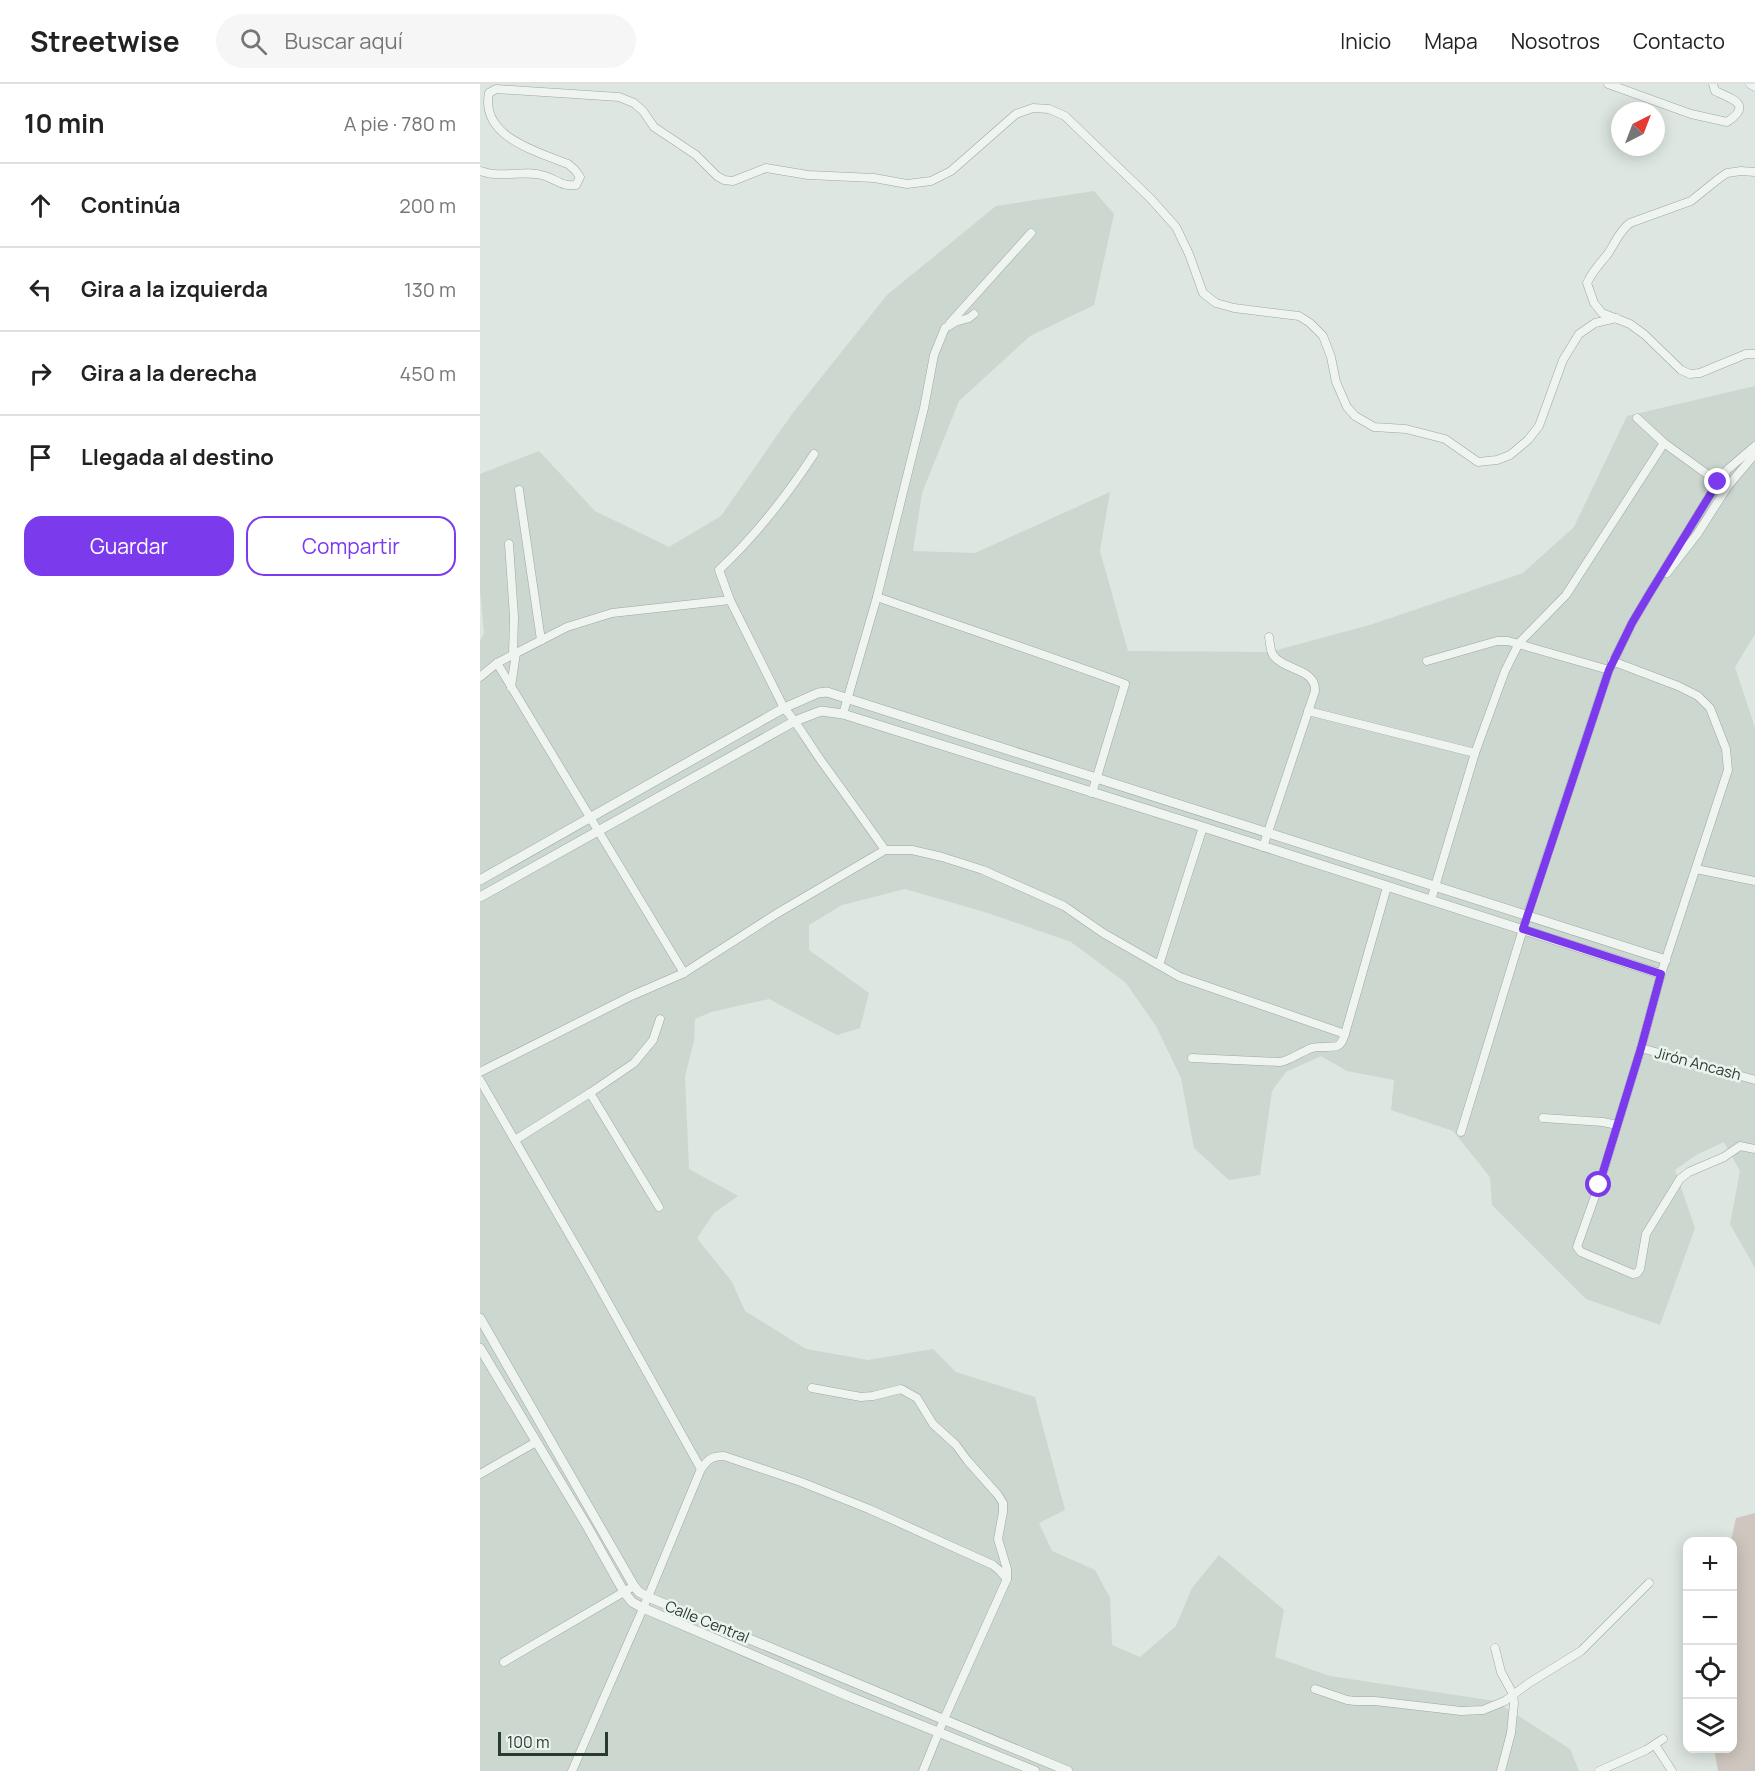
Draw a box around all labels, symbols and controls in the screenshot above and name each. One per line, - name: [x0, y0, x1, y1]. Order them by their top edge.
- search box: [216, 14, 636, 68]
- text: Streetwise: [30, 22, 180, 60]
- icon: search: [237, 25, 270, 58]
- text: Buscar aquí: [285, 26, 403, 56]
- text: Inicio: [1340, 27, 1391, 55]
- text: Mapa: [1424, 27, 1478, 55]
- text: Nosotros: [1511, 27, 1600, 55]
- text: Contacto: [1633, 27, 1725, 55]
- north arrow: [1611, 102, 1665, 156]
- text: 10 min: [24, 105, 105, 141]
- text: A pie · 780 m: [344, 110, 456, 137]
- icon: ahead: [24, 189, 57, 222]
- text: Continúa: [81, 190, 181, 220]
- text: 200 m: [399, 192, 456, 219]
- icon: left: [24, 273, 57, 306]
- text: Gira a la izquierda: [81, 274, 268, 304]
- text: 130 m: [404, 276, 456, 303]
- icon: right: [24, 357, 57, 390]
- text: Gira a la derecha: [81, 358, 257, 388]
- text: 450 m: [400, 360, 456, 387]
- icon: arrive: [24, 441, 57, 474]
- text: Llegada al destino: [81, 442, 274, 472]
- route end: [1704, 468, 1730, 494]
- button: Guardar: [24, 516, 234, 576]
- button: Compartir: [246, 516, 456, 576]
- street label: Jirón Ancash: [1653, 1042, 1744, 1085]
- route start: [1585, 1171, 1611, 1197]
- map controls: [1683, 1537, 1737, 1753]
- button: +: [1683, 1537, 1737, 1591]
- button: −: [1683, 1591, 1737, 1645]
- street label: Calle Central: [662, 1595, 752, 1648]
- button: locate: [1683, 1645, 1737, 1699]
- button: layers: [1683, 1699, 1737, 1753]
- scale bar: [498, 1729, 608, 1756]
- text: 100 m: [507, 1731, 550, 1753]

